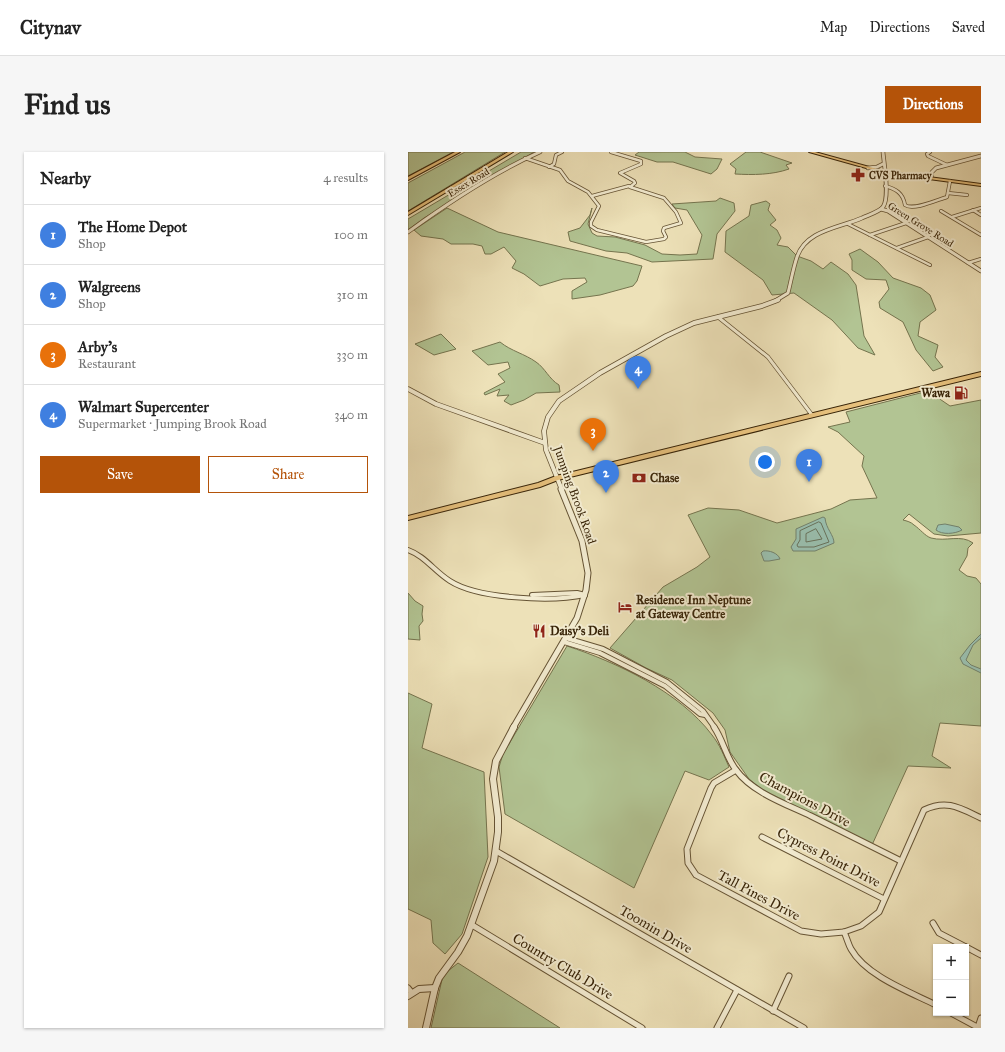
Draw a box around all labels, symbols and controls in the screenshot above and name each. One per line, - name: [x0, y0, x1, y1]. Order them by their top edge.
- text: Citynav: [20, 16, 81, 39]
- text: Map: [820, 19, 847, 36]
- text: Directions: [869, 19, 930, 36]
- text: Saved: [952, 19, 985, 36]
- button: Directions: [885, 86, 981, 123]
- text: Find us: [24, 87, 110, 122]
- street label: Essex Road: [445, 166, 492, 200]
- pharmacy icon: CVS Pharmacy: [850, 167, 866, 183]
- text: Nearby: [40, 168, 91, 189]
- text: 4 results: [323, 170, 368, 186]
- place label: CVS Pharmacy: [869, 170, 933, 183]
- street label: Green Grove Road: [885, 200, 956, 250]
- text: The Home Depot: [78, 218, 187, 236]
- text: 1: [50, 227, 56, 243]
- text: 100 m: [334, 227, 368, 243]
- text: Shop: [78, 236, 106, 252]
- text: Walgreens: [78, 278, 141, 296]
- text: 2: [50, 287, 56, 303]
- text: 310 m: [336, 287, 368, 303]
- text: Shop: [78, 296, 106, 312]
- text: Arby's: [78, 338, 117, 356]
- text: 3: [50, 347, 56, 363]
- text: 330 m: [336, 347, 368, 363]
- text: Restaurant: [78, 356, 136, 372]
- pin: 4: [625, 356, 651, 389]
- fuel station icon: Wawa: [953, 385, 969, 401]
- place label: Wawa: [921, 386, 951, 400]
- text: Walmart Supercenter: [78, 398, 209, 416]
- text: 4: [49, 407, 57, 423]
- text: 340 m: [334, 407, 368, 423]
- text: Supermarket · Jumping Brook Road: [78, 416, 267, 432]
- pin: 3: [580, 418, 606, 451]
- street label: Jumping Brook Road: [549, 442, 599, 546]
- pin: 1: [796, 449, 822, 482]
- your location: [755, 452, 775, 472]
- button: Save: [40, 456, 200, 493]
- button: Share: [208, 456, 368, 493]
- pin: 2: [593, 460, 619, 493]
- bank icon: Chase: [631, 470, 647, 486]
- place label: Chase: [650, 471, 679, 485]
- place label: Residence Inn Neptune at Gateway Centre: [636, 593, 751, 622]
- hotel icon: Residence Inn Neptune at Gateway Centre: [617, 599, 633, 615]
- restaurant icon: Daisy's Deli: [531, 623, 547, 639]
- place label: Daisy's Deli: [550, 624, 610, 639]
- street label: Champions Drive: [756, 768, 853, 831]
- street label: Cypress Point Drive: [774, 824, 883, 891]
- street label: Tall Pines Drive: [715, 867, 803, 924]
- street label: Toomin Drive: [616, 902, 695, 957]
- street label: Country Club Drive: [509, 930, 616, 1003]
- map controls: [933, 944, 969, 1016]
- button: +: [933, 944, 969, 980]
- button: −: [933, 980, 969, 1016]

